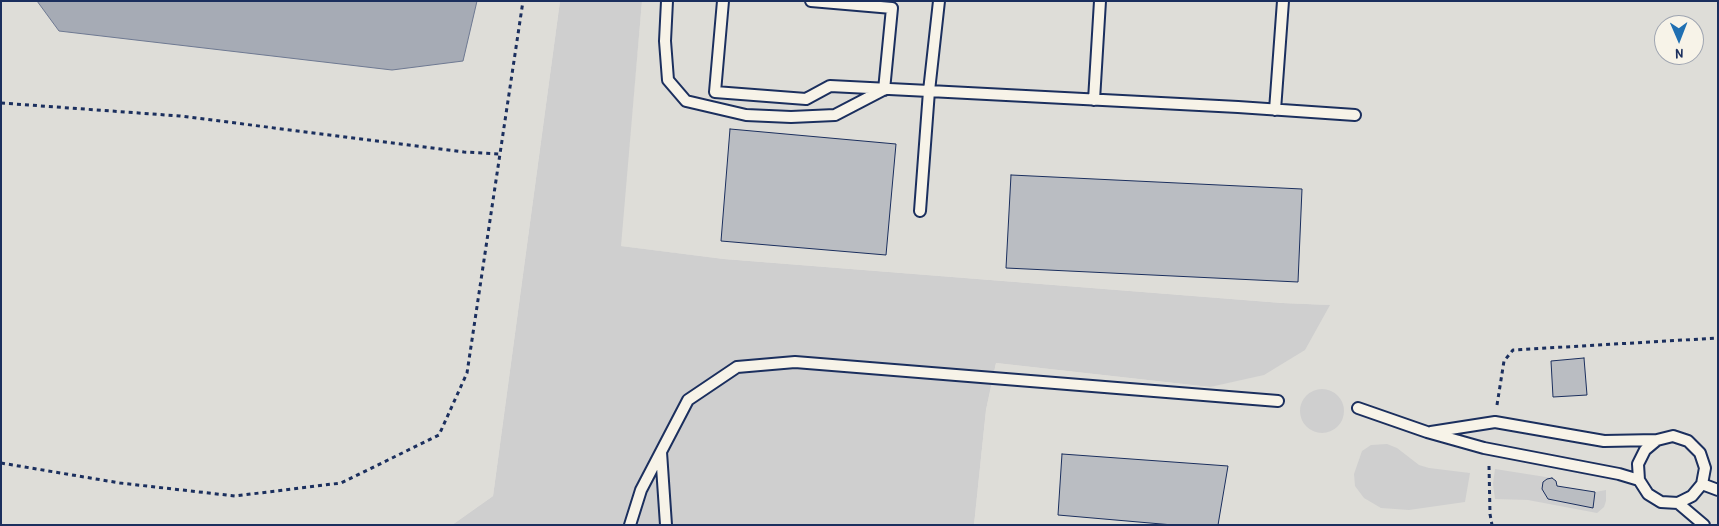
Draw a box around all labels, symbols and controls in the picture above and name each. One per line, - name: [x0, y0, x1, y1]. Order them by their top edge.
- north arrow: [1654, 15, 1704, 65]
- text: N: [1675, 45, 1683, 64]

